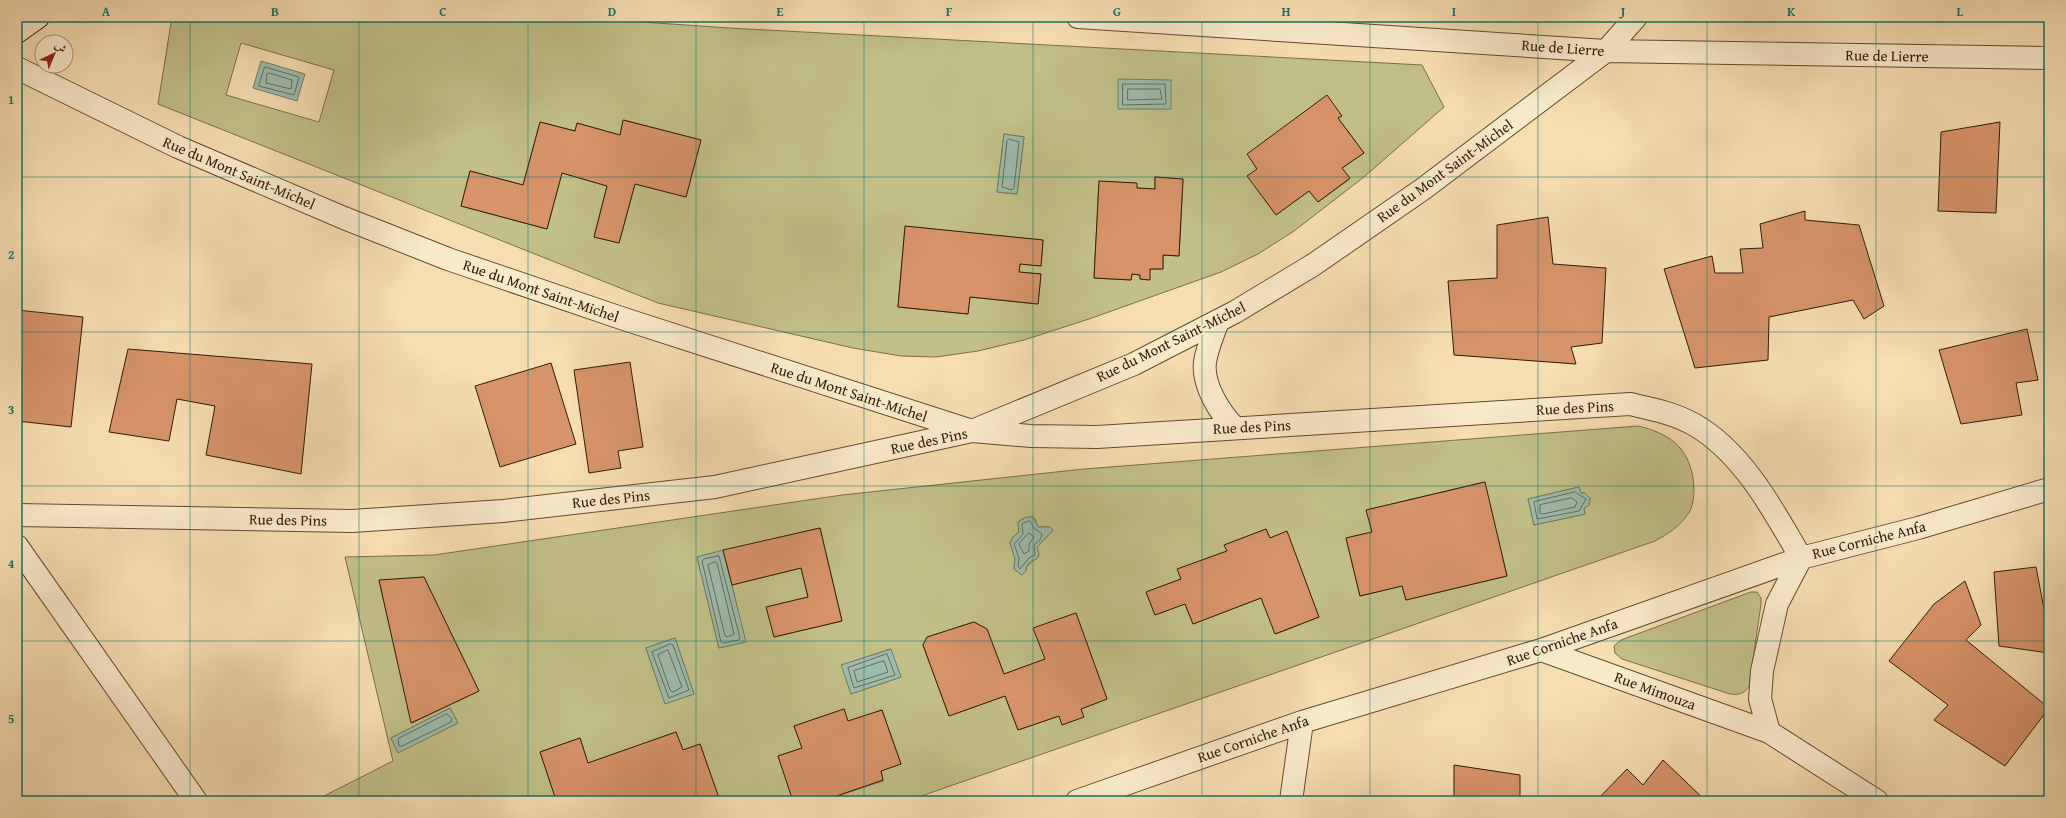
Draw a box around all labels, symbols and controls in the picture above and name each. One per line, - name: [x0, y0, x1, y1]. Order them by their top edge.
- text: A: [102, 2, 111, 21]
- text: B: [271, 2, 279, 21]
- text: C: [439, 2, 447, 21]
- text: D: [608, 2, 616, 21]
- text: E: [777, 2, 784, 21]
- text: F: [946, 2, 953, 21]
- text: G: [1113, 2, 1121, 21]
- text: H: [1281, 2, 1291, 21]
- text: I: [1452, 2, 1456, 21]
- text: J: [1619, 2, 1626, 21]
- text: K: [1787, 2, 1796, 21]
- text: L: [1957, 2, 1964, 21]
- north arrow: [34, 34, 74, 74]
- street label: Rue de Lierre: [1521, 34, 1605, 61]
- text: ش: [51, 37, 70, 56]
- street label: Rue de Lierre: [1845, 44, 1929, 67]
- text: 1: [8, 90, 14, 109]
- street label: Rue du Mont Saint-Michel: [1372, 114, 1517, 227]
- street label: Rue du Mont Saint-Michel: [160, 131, 319, 214]
- text: 2: [8, 245, 15, 264]
- street label: Rue du Mont Saint-Michel: [460, 254, 622, 327]
- street label: Rue du Mont Saint-Michel: [1093, 296, 1249, 387]
- street label: Rue du Mont Saint-Michel: [768, 356, 930, 427]
- street label: Rue des Pins: [1535, 395, 1615, 420]
- text: 3: [8, 400, 14, 419]
- street label: Rue des Pins: [1212, 414, 1292, 439]
- street label: Rue des Pins: [889, 422, 969, 459]
- street label: Rue des Pins: [571, 484, 651, 513]
- street label: Rue des Pins: [249, 508, 327, 531]
- street label: Rue Corniche Anfa: [1810, 515, 1928, 564]
- text: 4: [8, 554, 15, 573]
- street label: Rue Corniche Anfa: [1503, 613, 1620, 670]
- street label: Rue Mimouza: [1612, 666, 1699, 715]
- text: 5: [8, 709, 15, 728]
- street label: Rue Corniche Anfa: [1194, 710, 1311, 767]

